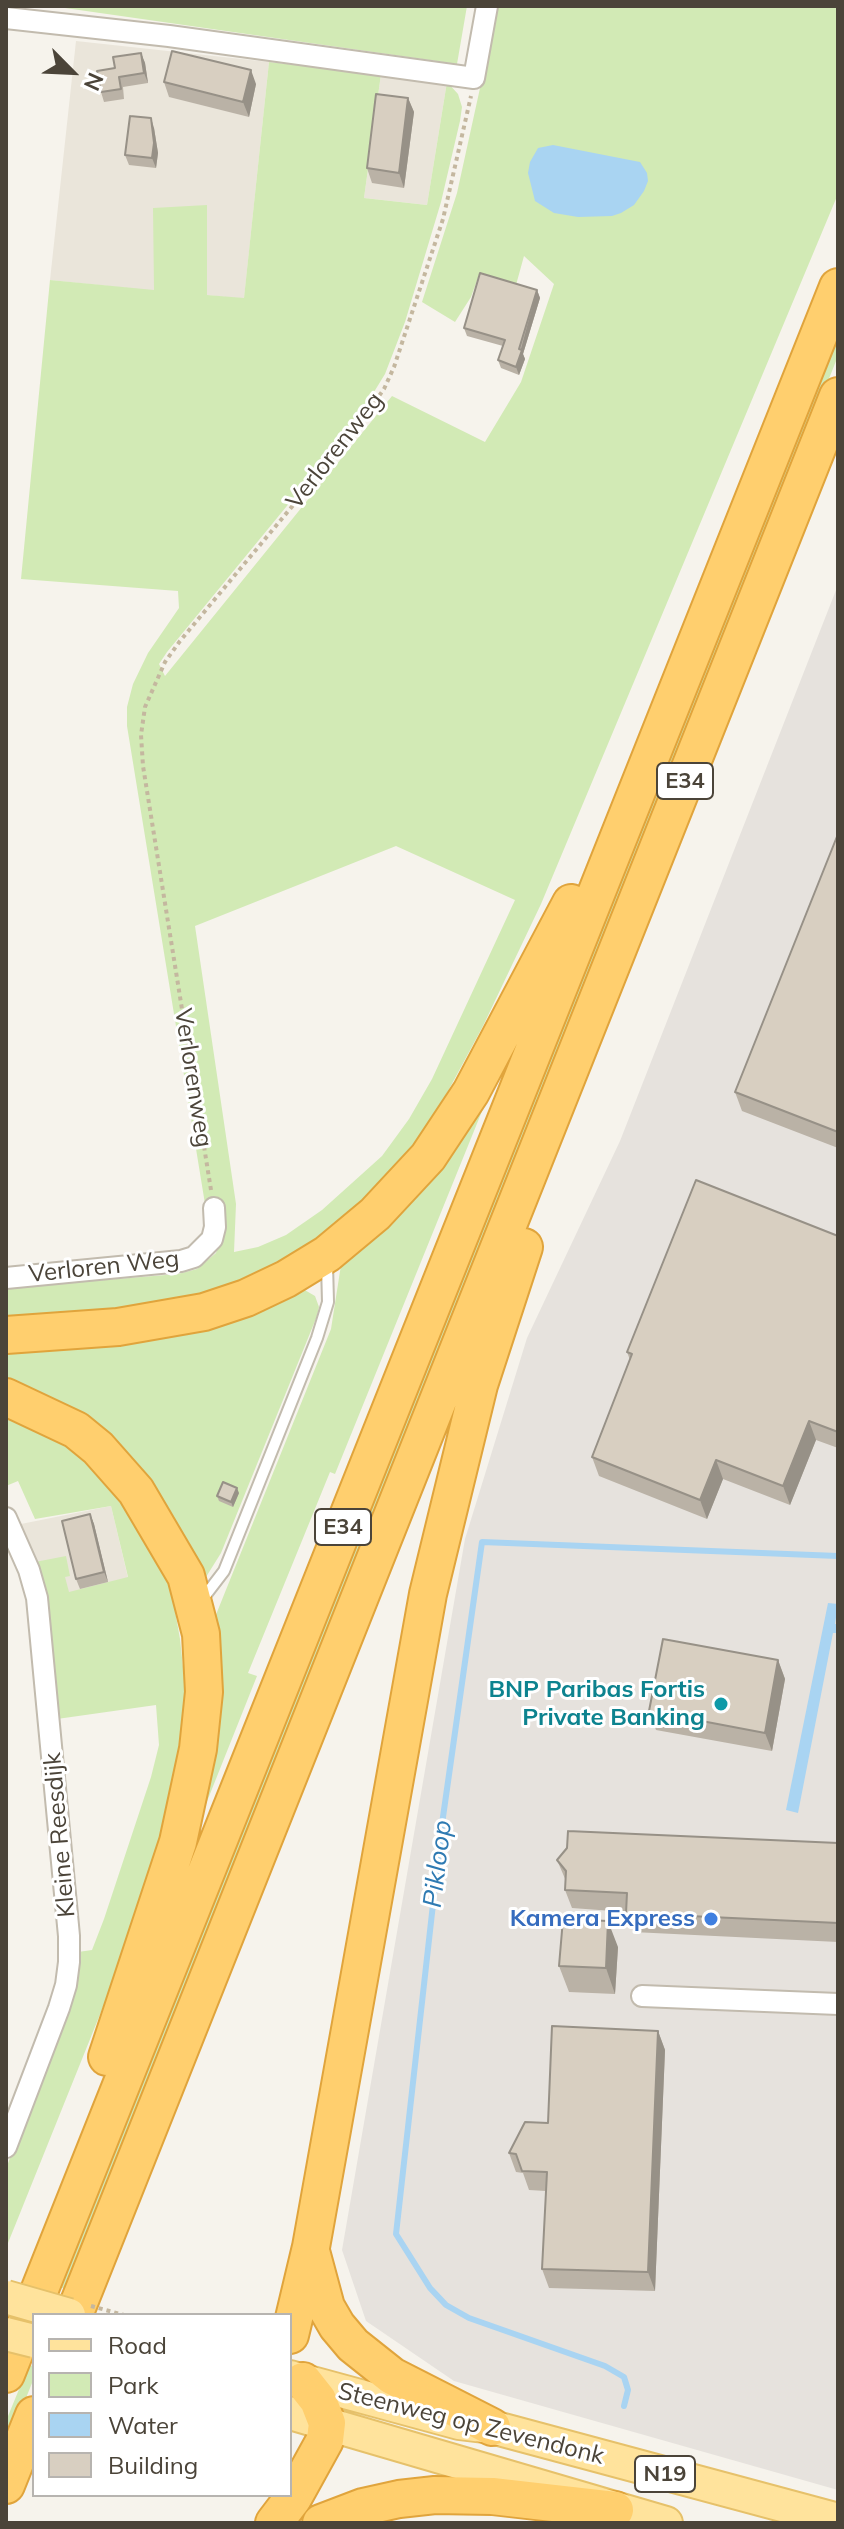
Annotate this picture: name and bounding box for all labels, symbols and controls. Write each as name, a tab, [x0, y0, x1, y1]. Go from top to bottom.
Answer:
north arrow	[32, 32, 112, 112]
text: N	[78, 68, 110, 95]
street label: Verlorenweg	[280, 387, 390, 515]
road number: E34	[657, 763, 713, 799]
street label: Verlorenweg	[168, 1006, 218, 1150]
street label: Verloren Weg	[27, 1245, 181, 1289]
road number: E34	[315, 1509, 371, 1545]
place label: BNP Paribas Fortis Private Banking	[488, 1676, 705, 1732]
marker: BNP Paribas Fortis Private Banking	[712, 1695, 730, 1713]
street label: Kleine Reesdijk	[38, 1751, 82, 1919]
water label: Pikloop	[417, 1818, 459, 1910]
place label: Kamera Express	[510, 1905, 695, 1933]
marker: Kamera Express	[702, 1910, 720, 1928]
legend	[32, 2313, 292, 2497]
text: Road	[108, 2330, 167, 2360]
text: Park	[108, 2370, 159, 2400]
street label: Steenweg op Zevendonk	[335, 2377, 607, 2471]
text: Water	[108, 2410, 178, 2440]
text: Building	[108, 2450, 198, 2480]
road number: N19	[635, 2456, 695, 2492]

